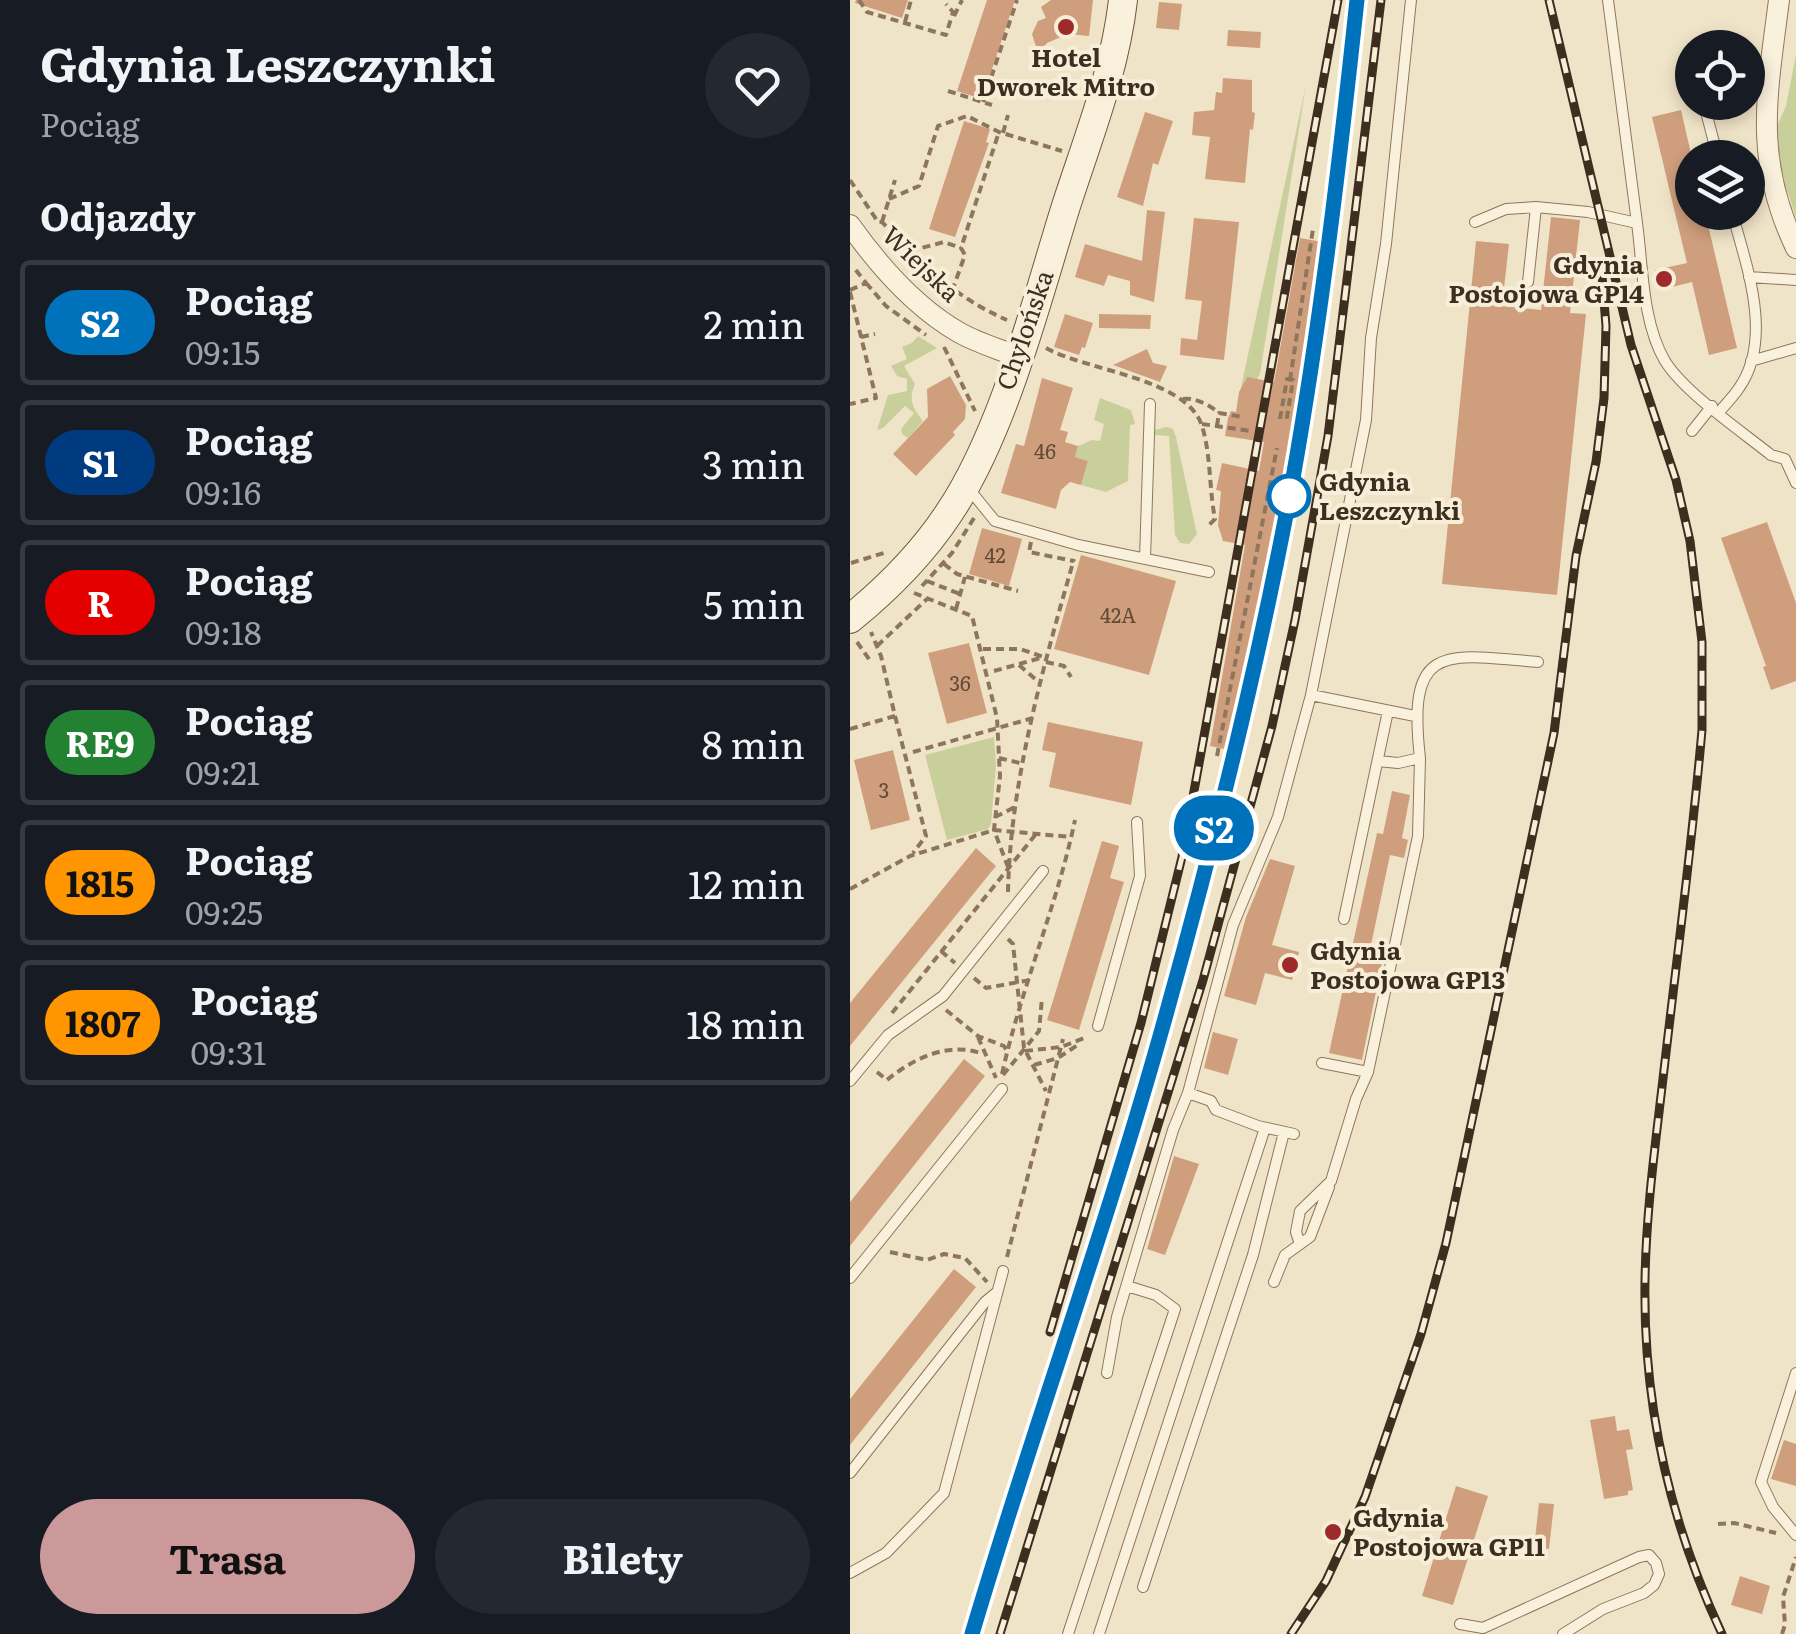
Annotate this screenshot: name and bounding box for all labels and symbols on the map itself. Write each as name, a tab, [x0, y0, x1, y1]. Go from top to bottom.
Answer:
marker: Hotel Dworek Mitro	[1055, 16, 1077, 38]
place label: Hotel Dworek Mitro	[977, 38, 1155, 104]
street label: Wiejska	[875, 216, 970, 310]
place label: Gdynia Postojowa GP14	[1448, 245, 1645, 311]
street label: Chylońska	[986, 264, 1062, 395]
marker: Gdynia Postojowa GP14	[1653, 268, 1675, 290]
house number: 46	[1034, 435, 1056, 465]
place label: Gdynia Leszczynki	[1319, 462, 1460, 528]
marker: Gdynia Leszczynki	[1268, 475, 1310, 517]
house number: 42	[984, 539, 1006, 569]
house number: 42A	[1100, 599, 1136, 629]
house number: 36	[949, 667, 971, 697]
house number: 3	[879, 774, 889, 804]
line badge: S2	[1169, 796, 1259, 860]
place label: Gdynia Postojowa GP13	[1310, 931, 1505, 997]
marker: Gdynia Postojowa GP13	[1279, 954, 1301, 976]
place label: Gdynia Postojowa GP11	[1353, 1498, 1545, 1564]
marker: Gdynia Postojowa GP11	[1322, 1521, 1344, 1543]

